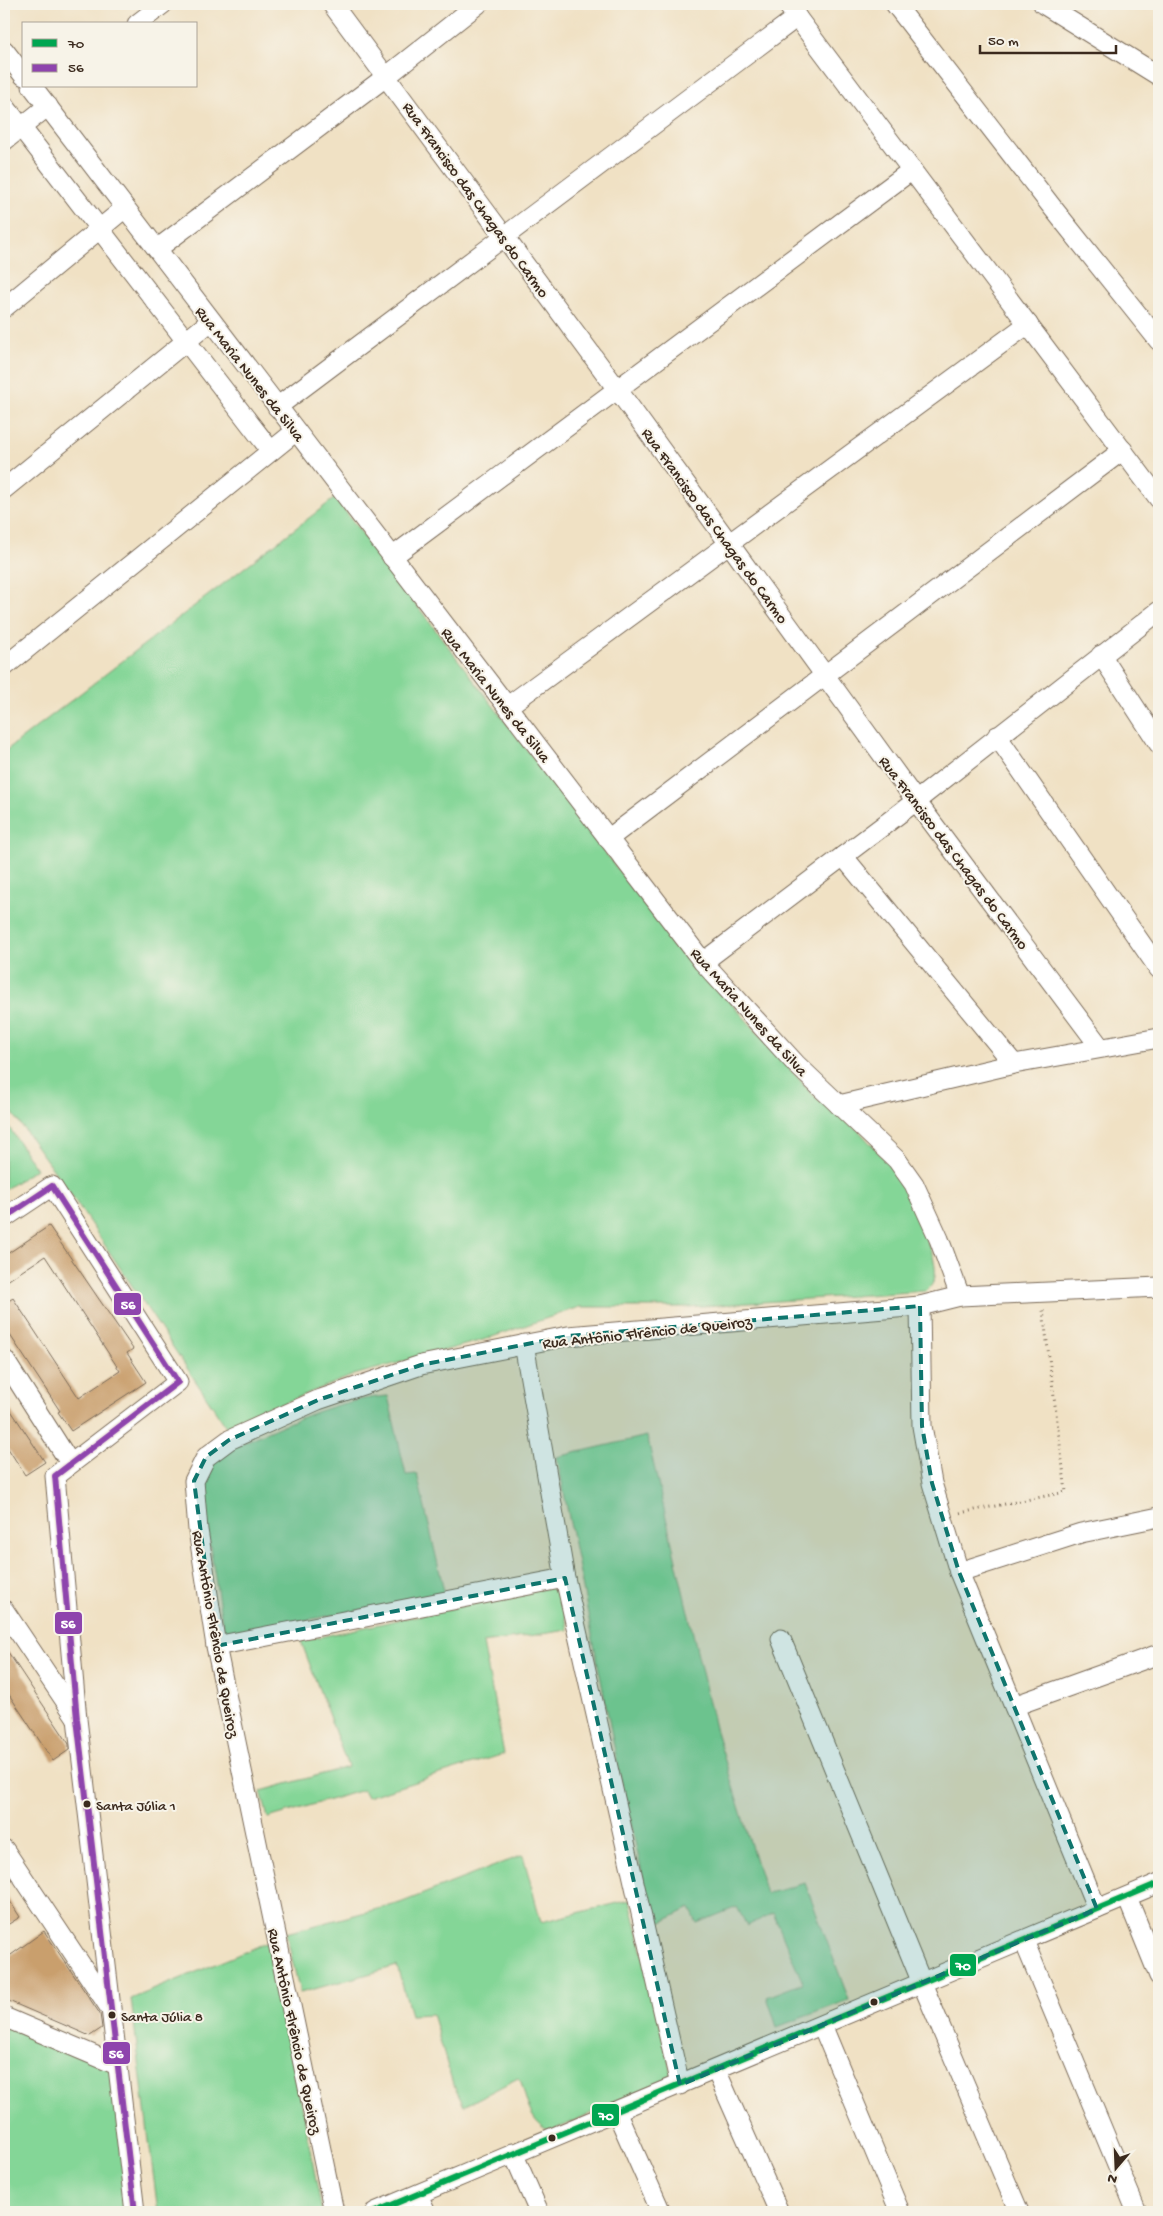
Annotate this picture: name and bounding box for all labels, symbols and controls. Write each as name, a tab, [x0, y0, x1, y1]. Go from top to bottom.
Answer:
legend	[22, 22, 198, 88]
scale bar	[980, 22, 1117, 54]
text: 50 m	[988, 33, 1019, 51]
text: 70	[67, 36, 85, 54]
text: 56	[68, 60, 84, 78]
street label: Rua Francisco das Chagas do Carmo	[397, 99, 552, 303]
street label: Rua Maria Nunes da Silva	[190, 304, 308, 447]
street label: Rua Francisco das Chagas do Carmo	[636, 425, 791, 629]
street label: Rua Maria Nunes da Silva	[436, 625, 554, 768]
street label: Rua Francisco das Chagas do Carmo	[873, 754, 1031, 955]
street label: Rua Maria Nunes da Silva	[685, 945, 811, 1082]
line badge: 56	[113, 1292, 142, 1316]
text: 56	[121, 1298, 136, 1315]
street label: Rua Antônio Flrêncio de Queiroz	[542, 1314, 754, 1355]
street label: Rua Antônio Flrêncio de Queiroz	[186, 1529, 241, 1741]
line badge: 56	[54, 1611, 83, 1635]
text: 56	[61, 1617, 76, 1634]
place label: Santa Júlia 1	[96, 1798, 176, 1816]
marker: Santa Júlia 1	[82, 1799, 92, 1809]
street label: Rua Antônio Flrêncio de Queiroz	[261, 1927, 324, 2137]
line badge: 70	[949, 1953, 977, 1977]
text: 70	[954, 1959, 971, 1976]
unlabelled marker	[869, 1997, 879, 2007]
place label: Santa Júlia 8	[121, 2009, 203, 2027]
marker: Santa Júlia 8	[107, 2010, 117, 2020]
line badge: 56	[102, 2041, 131, 2065]
text: 56	[109, 2047, 124, 2064]
line badge: 70	[591, 2103, 620, 2127]
text: 70	[597, 2109, 614, 2126]
unlabelled marker	[547, 2133, 557, 2143]
north arrow	[1090, 2144, 1140, 2194]
text: N	[1105, 2168, 1120, 2187]

